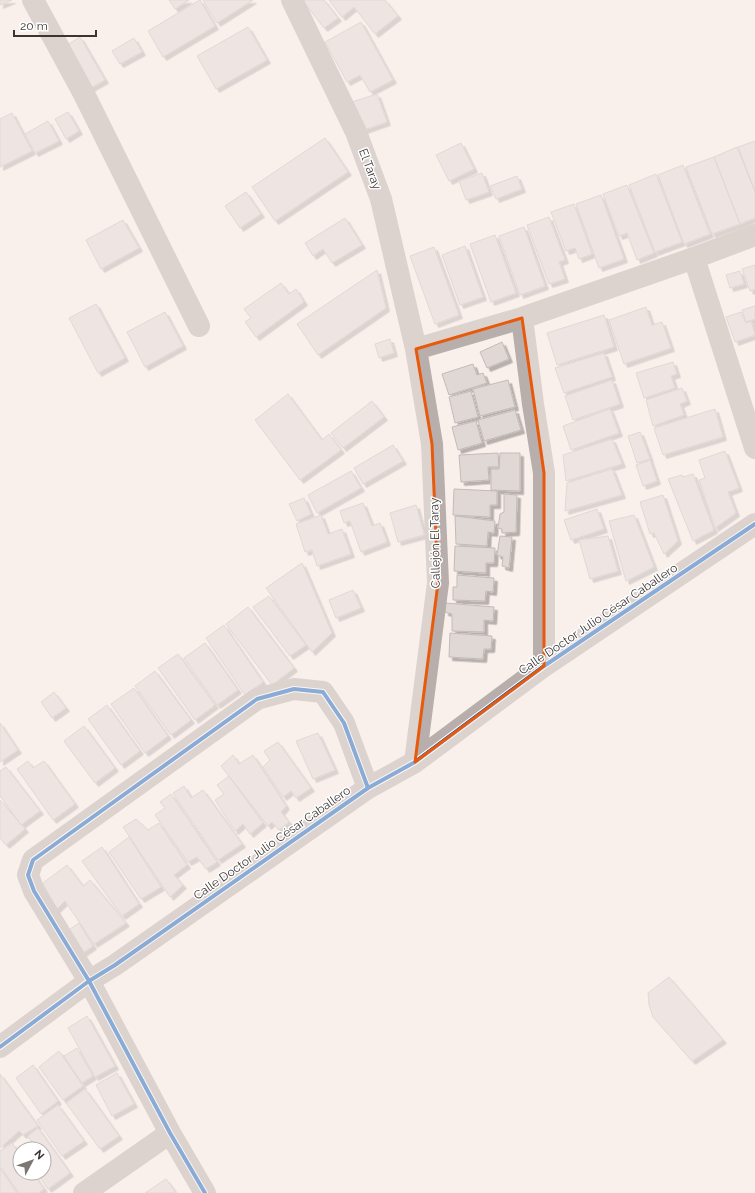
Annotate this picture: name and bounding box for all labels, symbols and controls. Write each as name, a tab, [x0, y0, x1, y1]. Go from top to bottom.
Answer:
scale bar	[14, 12, 96, 38]
text: 20 m	[20, 19, 48, 33]
street label: El Taray	[356, 147, 384, 192]
street label: Callejón El Taray	[427, 497, 443, 589]
street label: Calle Doctor Julio César Caballero	[516, 561, 680, 677]
street label: Calle Doctor Julio César Caballero	[191, 783, 353, 903]
north arrow	[12, 1141, 52, 1181]
text: N	[32, 1147, 47, 1162]

